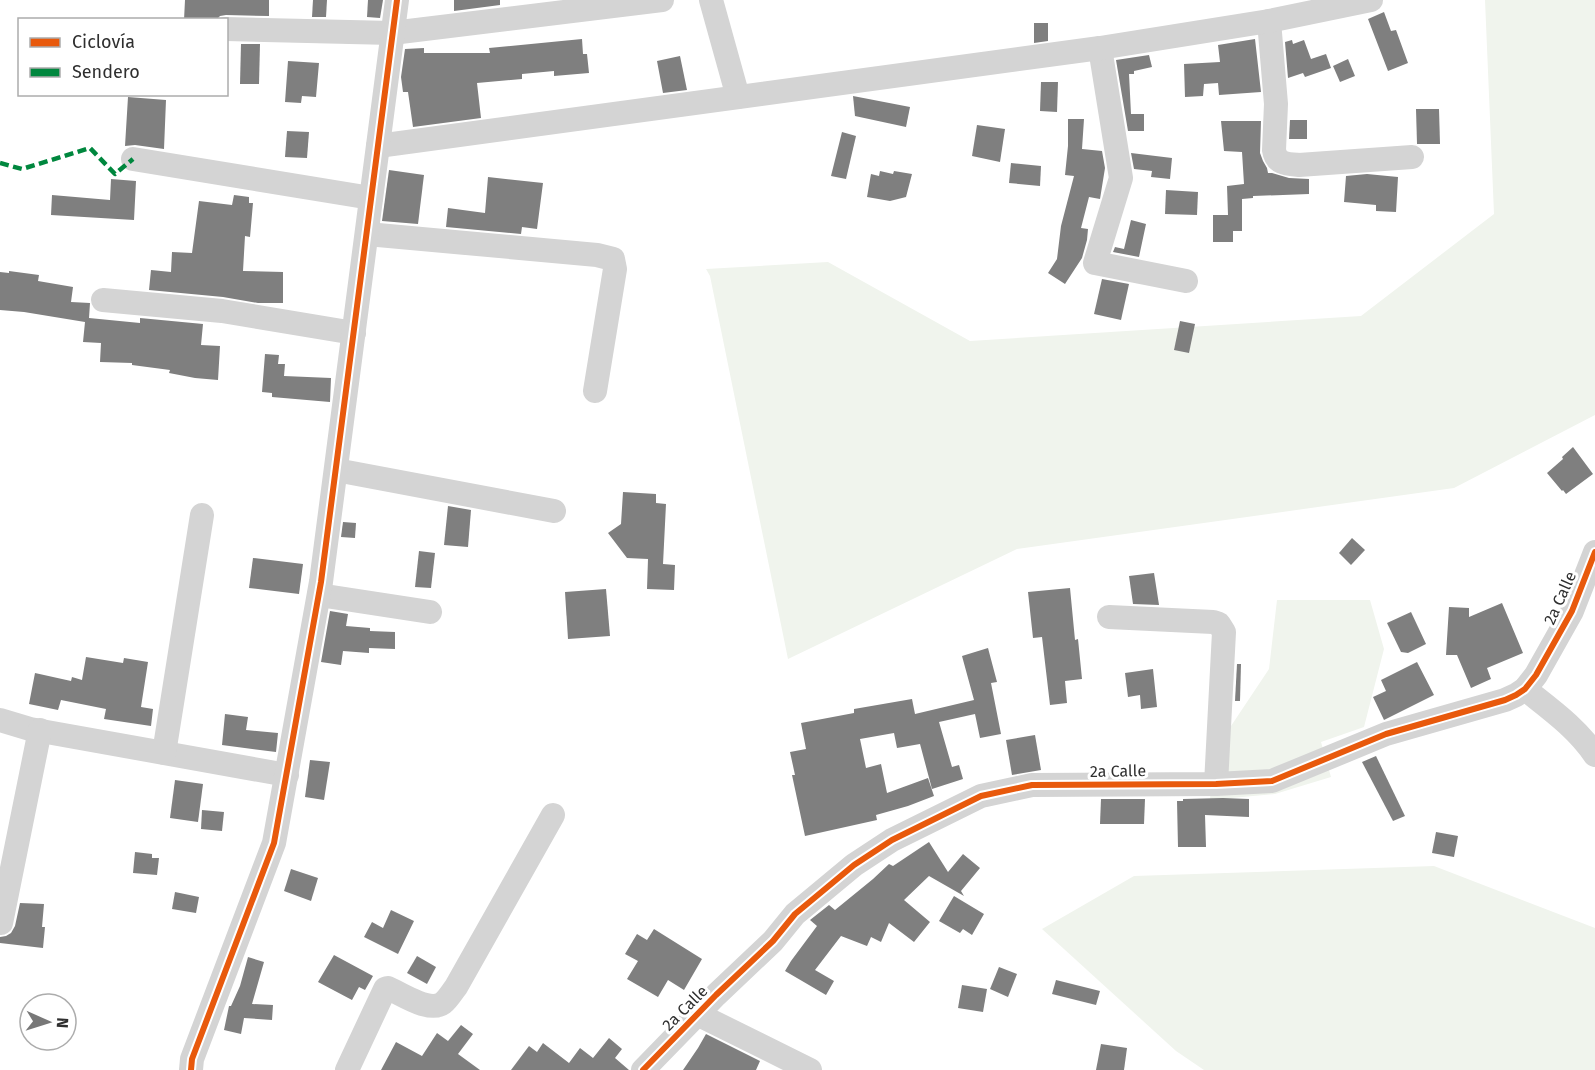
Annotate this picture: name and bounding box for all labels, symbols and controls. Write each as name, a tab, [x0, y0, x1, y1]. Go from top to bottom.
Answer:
legend	[18, 18, 228, 96]
text: Ciclovía	[72, 31, 135, 53]
text: Sendero	[72, 61, 140, 83]
street label: 2a Calle	[1540, 569, 1580, 627]
street label: 2a Calle	[1090, 761, 1146, 781]
street label: 2a Calle	[658, 981, 712, 1035]
north arrow	[18, 992, 78, 1052]
text: N	[53, 1017, 72, 1029]

